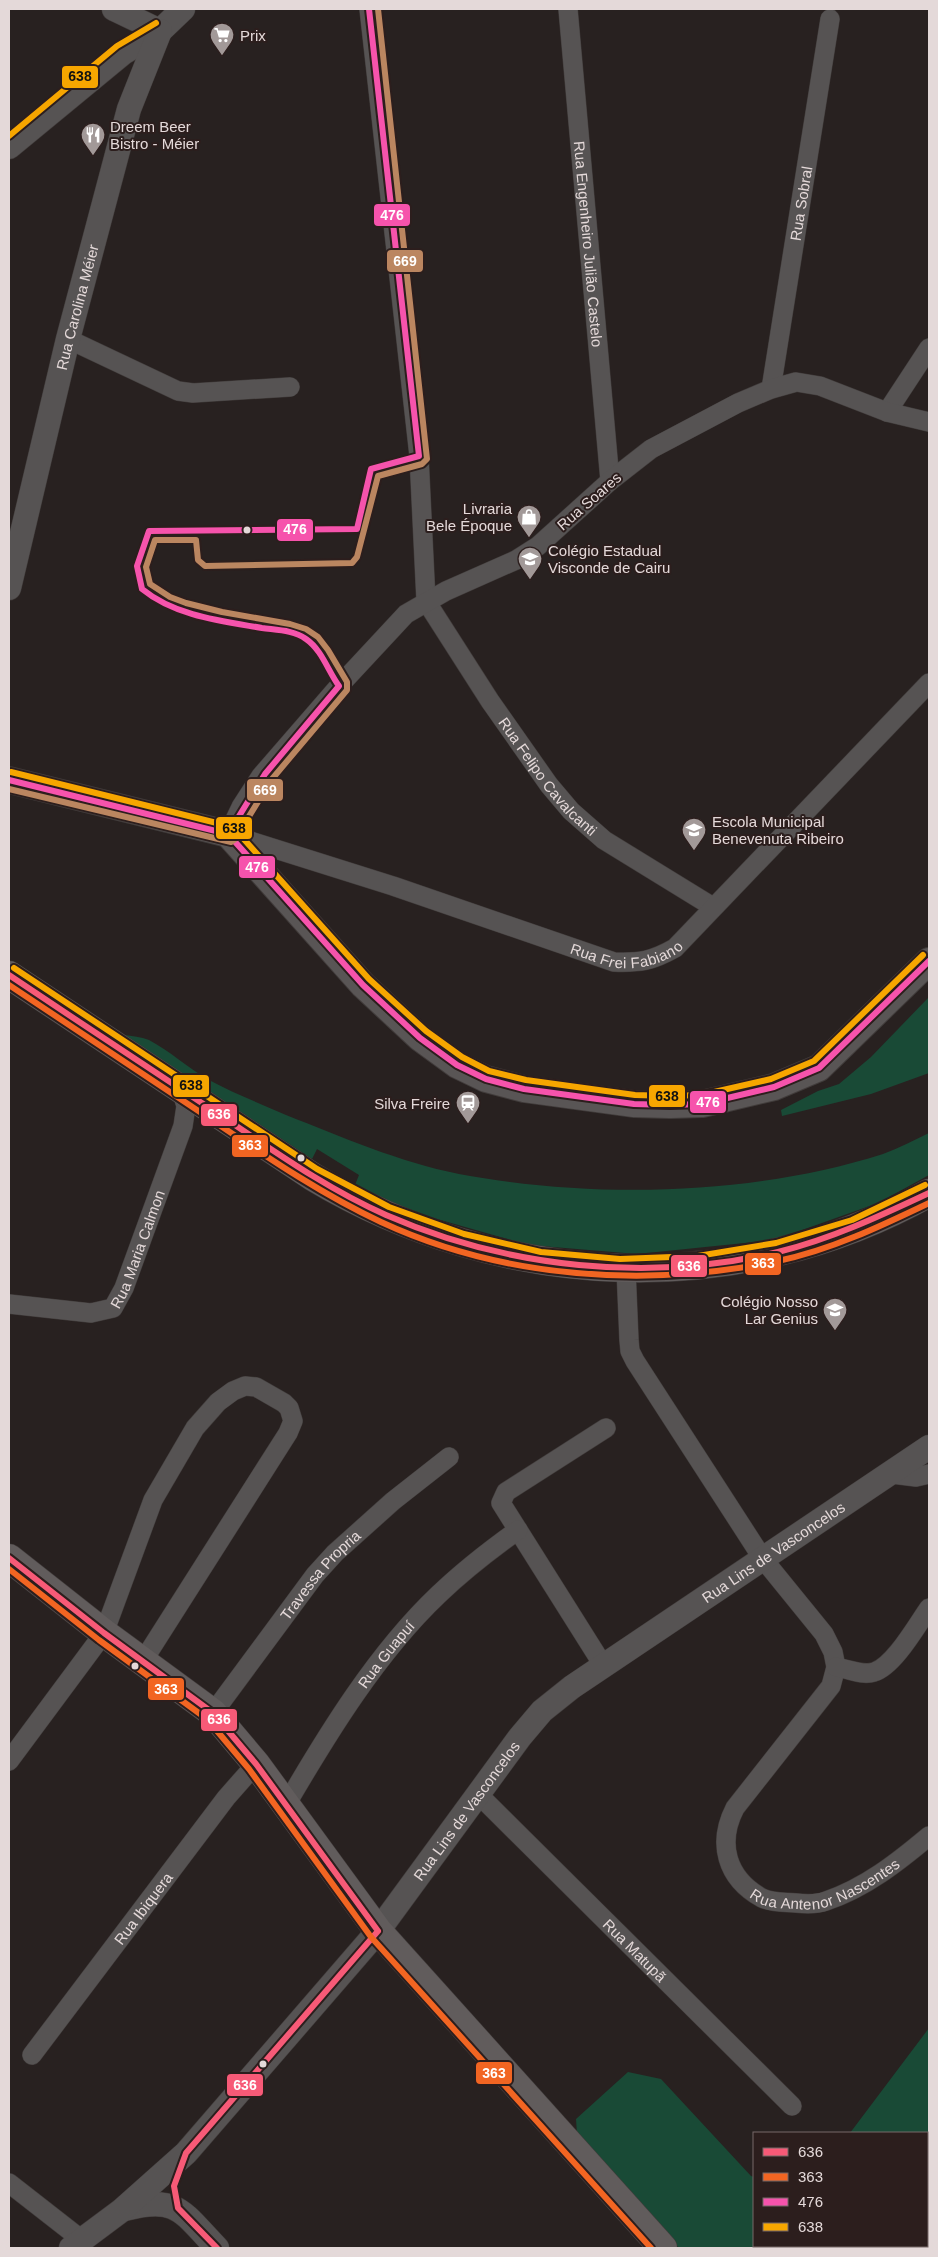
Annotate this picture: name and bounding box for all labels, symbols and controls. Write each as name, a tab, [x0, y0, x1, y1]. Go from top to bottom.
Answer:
supermarket icon: Prix	[209, 22, 235, 56]
place label: Prix	[240, 27, 266, 44]
line badge: 638	[61, 65, 99, 89]
text: 638	[68, 68, 92, 84]
place label: Dreem Beer Bistro - Méier	[110, 118, 199, 152]
restaurant icon: Dreem Beer Bistro - Méier	[80, 122, 106, 156]
street label: Rua Engenheiro Julião Castelo	[571, 140, 607, 348]
street label: Rua Sobral	[786, 165, 815, 242]
line badge: 476	[373, 203, 411, 227]
text: 476	[380, 207, 404, 223]
street label: Rua Carolina Méier	[52, 242, 101, 372]
line badge: 669	[386, 249, 424, 273]
text: 669	[393, 253, 417, 269]
street label: Rua Soares	[554, 469, 624, 533]
place label: Livraria Bele Époque	[426, 500, 513, 534]
shop icon: Livraria Bele Époque	[516, 504, 542, 538]
line badge: 476	[276, 518, 314, 542]
text: 476	[283, 521, 307, 537]
unlabelled marker	[242, 525, 252, 535]
place label: Colégio Estadual Visconde de Cairu	[548, 542, 670, 576]
school or university icon: Colégio Estadual Visconde de Cairu	[517, 546, 543, 580]
street label: Rua Felipo Cavalcanti	[496, 714, 601, 839]
line badge: 669	[246, 778, 284, 802]
text: 669	[253, 782, 277, 798]
place label: Escola Municipal Benevenuta Ribeiro	[712, 813, 844, 847]
line badge: 638	[215, 816, 253, 840]
school or university icon: Escola Municipal Benevenuta Ribeiro	[681, 817, 707, 851]
text: 638	[222, 820, 246, 836]
line badge: 476	[238, 855, 276, 879]
text: 476	[245, 859, 269, 875]
street label: Rua Frei Fabiano	[568, 937, 686, 971]
line badge: 638	[172, 1074, 210, 1098]
text: 638	[179, 1077, 203, 1093]
line badge: 638	[648, 1084, 686, 1108]
text: 638	[655, 1088, 679, 1104]
station icon: Silva Freire	[455, 1090, 481, 1124]
line badge: 476	[689, 1090, 727, 1114]
text: 476	[696, 1094, 720, 1110]
place label: Silva Freire	[374, 1095, 450, 1112]
line badge: 636	[200, 1103, 238, 1127]
text: 636	[207, 1106, 231, 1122]
line badge: 363	[231, 1134, 269, 1158]
text: 363	[238, 1137, 262, 1153]
unlabelled marker	[296, 1153, 306, 1163]
street label: Rua Maria Calmon	[106, 1188, 167, 1311]
line badge: 363	[744, 1252, 782, 1276]
line badge: 636	[670, 1254, 708, 1278]
text: 363	[751, 1255, 775, 1271]
text: 636	[677, 1258, 701, 1274]
place label: Colégio Nosso Lar Genius	[720, 1293, 818, 1327]
school or university icon: Colégio Nosso Lar Genius	[822, 1297, 848, 1331]
street label: Rua Lins de Vasconcelos	[699, 1498, 848, 1606]
street label: Travessa Propria	[276, 1526, 364, 1623]
street label: Rua Guapuí	[354, 1616, 418, 1691]
unlabelled marker	[130, 1661, 140, 1671]
line badge: 363	[147, 1677, 185, 1701]
text: 363	[154, 1681, 178, 1697]
line badge: 636	[200, 1708, 238, 1732]
text: 636	[207, 1711, 231, 1727]
street label: Rua Lins de Vasconcelos	[410, 1738, 523, 1884]
street label: Rua Antenor Nascentes	[747, 1855, 902, 1912]
street label: Rua Ibiquera	[110, 1868, 176, 1948]
street label: Rua Matupã	[600, 1915, 671, 1985]
unlabelled marker	[258, 2059, 268, 2069]
line badge: 363	[475, 2061, 513, 2085]
text: 363	[482, 2065, 506, 2081]
line badge: 636	[226, 2073, 264, 2097]
text: 636	[233, 2077, 257, 2093]
legend	[753, 2132, 928, 2247]
text: 636	[798, 2143, 823, 2160]
text: 363	[798, 2168, 823, 2185]
text: 476	[798, 2193, 823, 2210]
text: 638	[798, 2218, 823, 2235]

